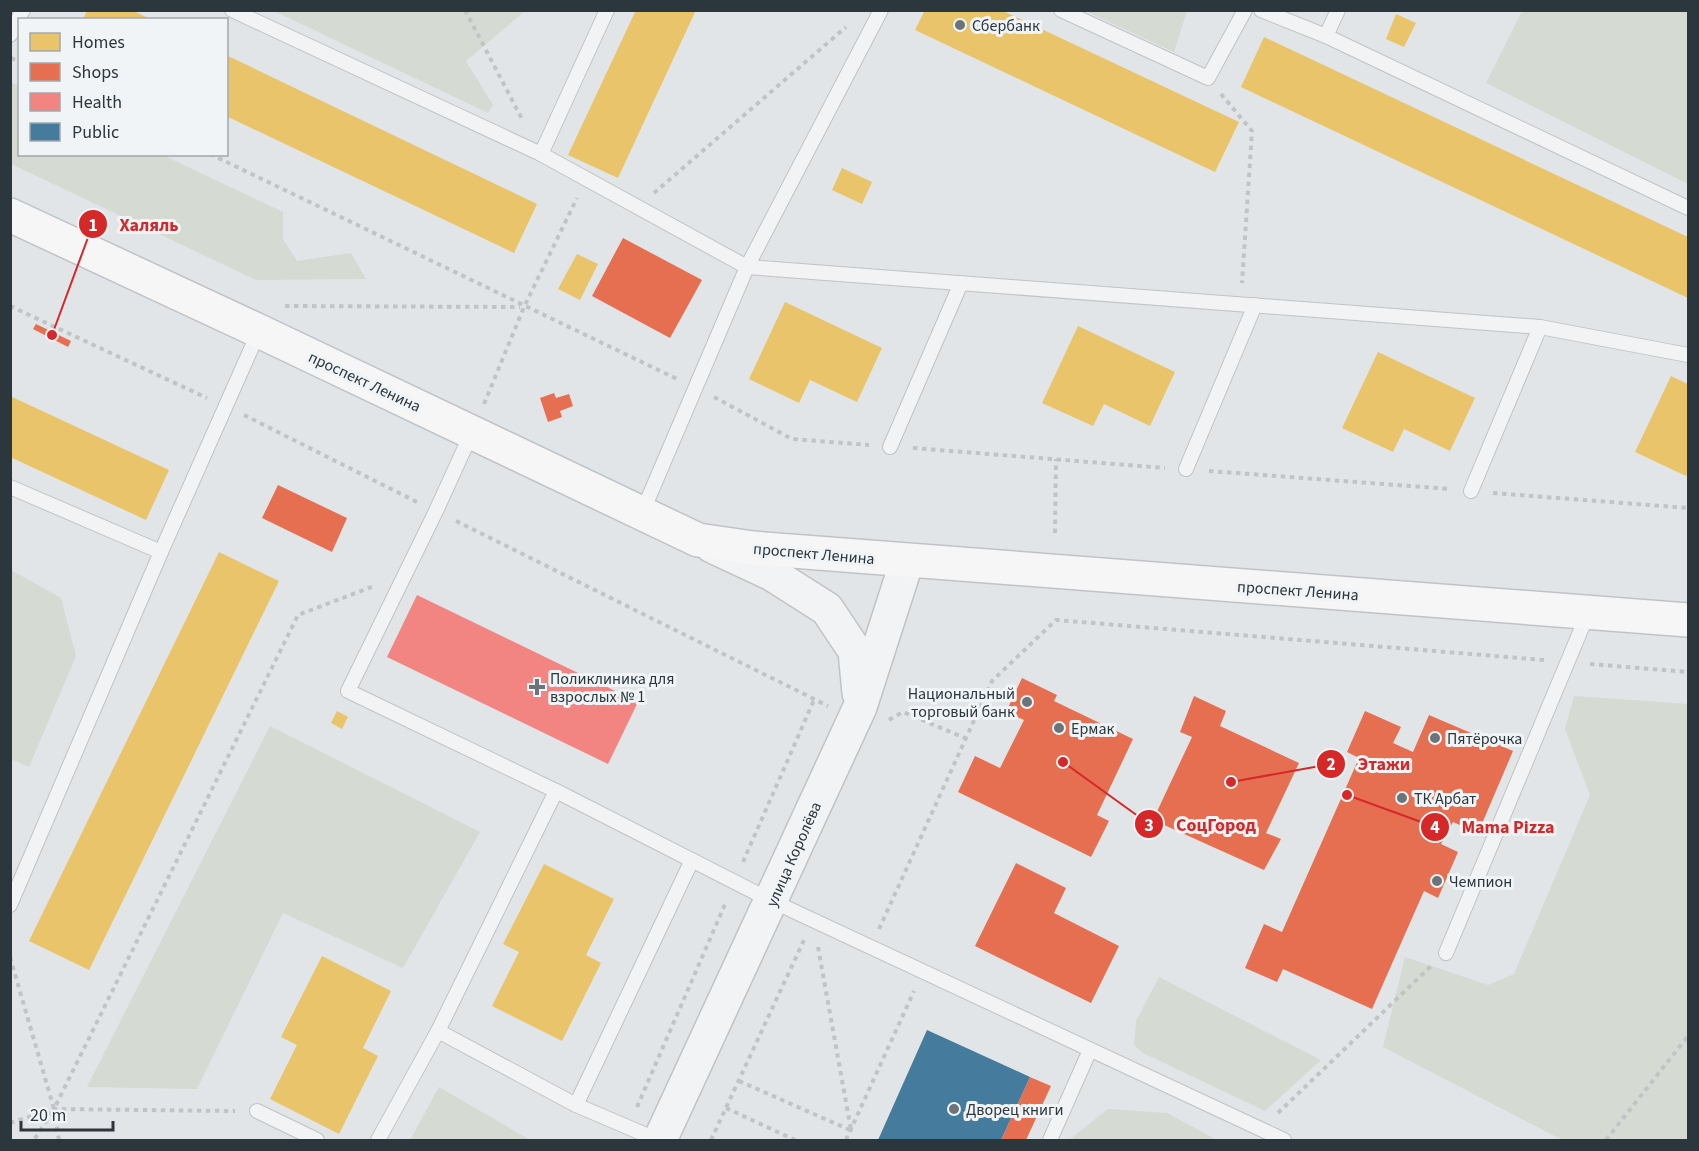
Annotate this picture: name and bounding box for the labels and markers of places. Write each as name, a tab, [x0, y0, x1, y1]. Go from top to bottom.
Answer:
place label: Сбербанк	[972, 15, 1040, 37]
marker: Сбербанк	[953, 18, 967, 32]
callout: Халяль	[78, 206, 191, 242]
place label: Поликлиника для взрослых № 1	[550, 668, 675, 708]
marker: Поликлиника для взрослых № 1	[528, 678, 546, 696]
place label: Национальный торговый банк	[908, 683, 1015, 723]
marker: Национальный торговый банк	[1020, 695, 1034, 709]
place label: Ермак	[1071, 718, 1115, 740]
marker: Ермак	[1052, 721, 1066, 735]
place label: Пятёрочка	[1447, 728, 1522, 750]
marker: Пятёрочка	[1428, 731, 1442, 745]
callout: Этажи	[1316, 746, 1423, 782]
place label: ТК Арбат	[1414, 788, 1476, 810]
marker: ТК Арбат	[1395, 791, 1409, 805]
callout: СоцГород	[1134, 806, 1267, 842]
callout: Mama Pizza	[1420, 809, 1567, 845]
place label: Чемпион	[1449, 871, 1512, 893]
marker: Чемпион	[1430, 874, 1444, 888]
place label: Дворец книги	[966, 1099, 1064, 1121]
marker: Дворец книги	[947, 1102, 961, 1116]

